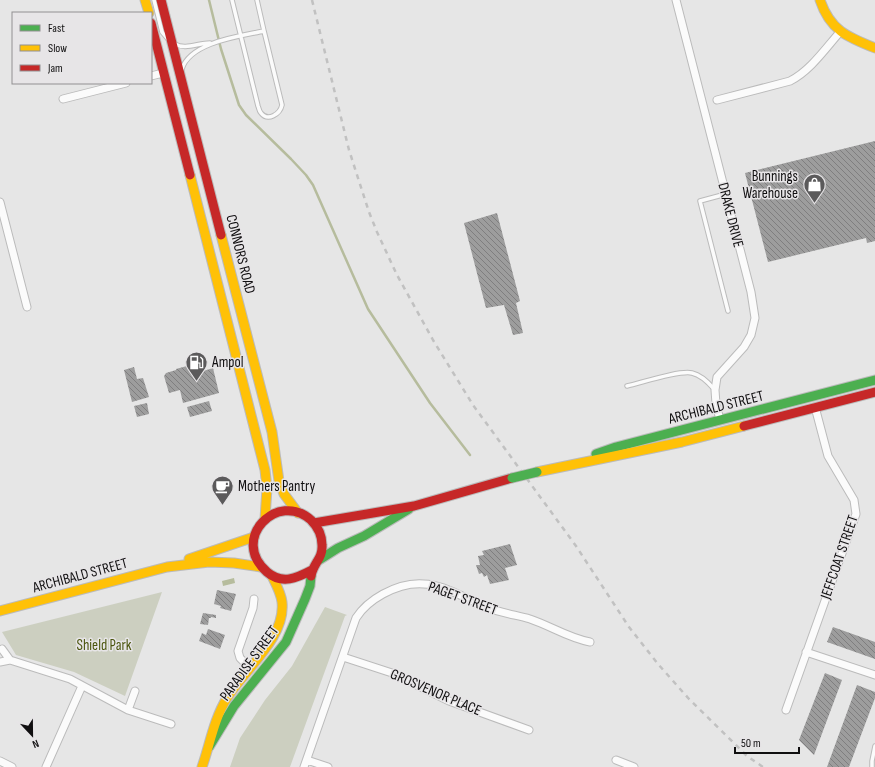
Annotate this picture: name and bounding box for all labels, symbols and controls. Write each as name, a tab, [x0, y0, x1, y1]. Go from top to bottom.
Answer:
legend	[12, 12, 152, 84]
text: Fast	[48, 21, 65, 36]
text: Slow	[48, 41, 67, 56]
text: Jam	[47, 61, 63, 76]
place label: Bunnings Warehouse	[742, 167, 798, 203]
shop icon: Bunnings Warehouse	[801, 172, 827, 205]
street label: DRAKE DRIVE	[713, 181, 748, 250]
street label: CONNORS ROAD	[222, 213, 260, 296]
fuel station icon: Ampol	[183, 349, 209, 382]
place label: Ampol	[211, 353, 244, 372]
street label: ARCHIBALD STREET	[666, 386, 766, 429]
cafe icon: Mothers Pantry	[210, 473, 236, 506]
place label: Mothers Pantry	[238, 477, 315, 496]
street label: JEFFCOAT STREET	[816, 513, 863, 603]
street label: ARCHIBALD STREET	[30, 554, 130, 598]
street label: PAGET STREET	[426, 577, 500, 620]
street label: PARADISE STREET	[216, 622, 283, 705]
park label: Shield Park	[76, 636, 132, 655]
street label: GROSVENOR PLACE	[387, 665, 484, 720]
north arrow	[12, 715, 52, 755]
scale bar	[735, 729, 799, 755]
text: 50 m	[741, 736, 761, 751]
text: N	[30, 737, 41, 751]

